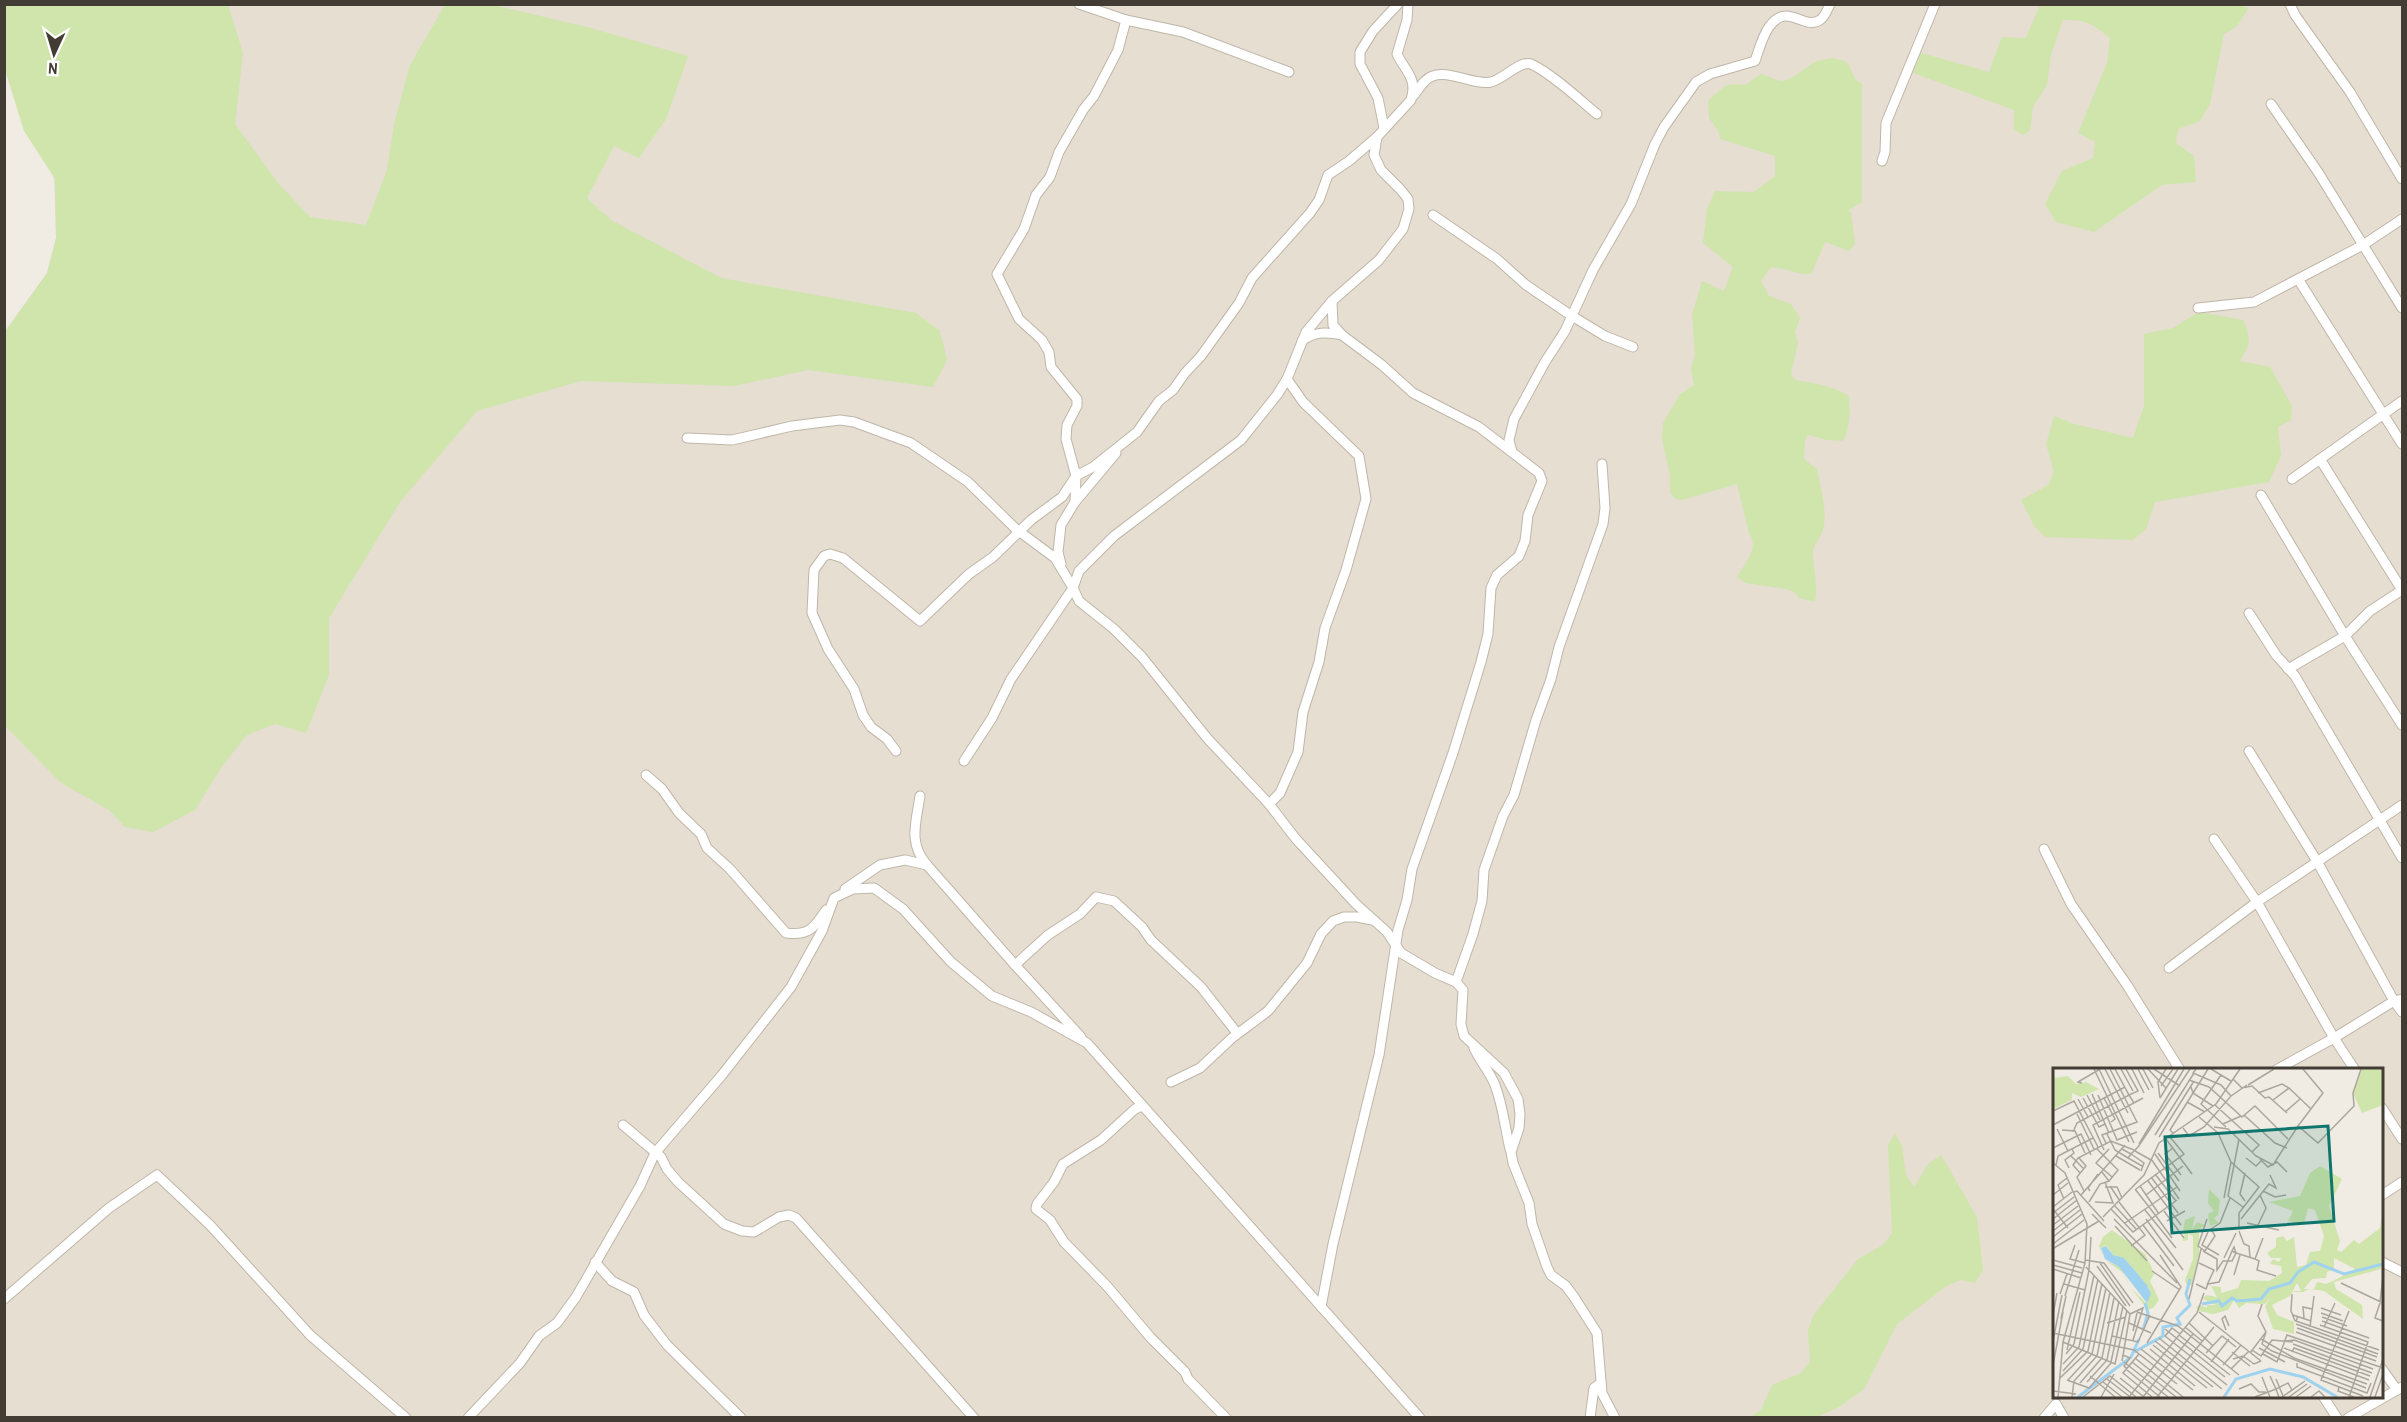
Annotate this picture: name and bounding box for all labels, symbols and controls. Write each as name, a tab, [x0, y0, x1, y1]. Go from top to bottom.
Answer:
north arrow	[24, 24, 84, 84]
text: N	[47, 58, 58, 80]
inset map	[2053, 1068, 2383, 1398]

